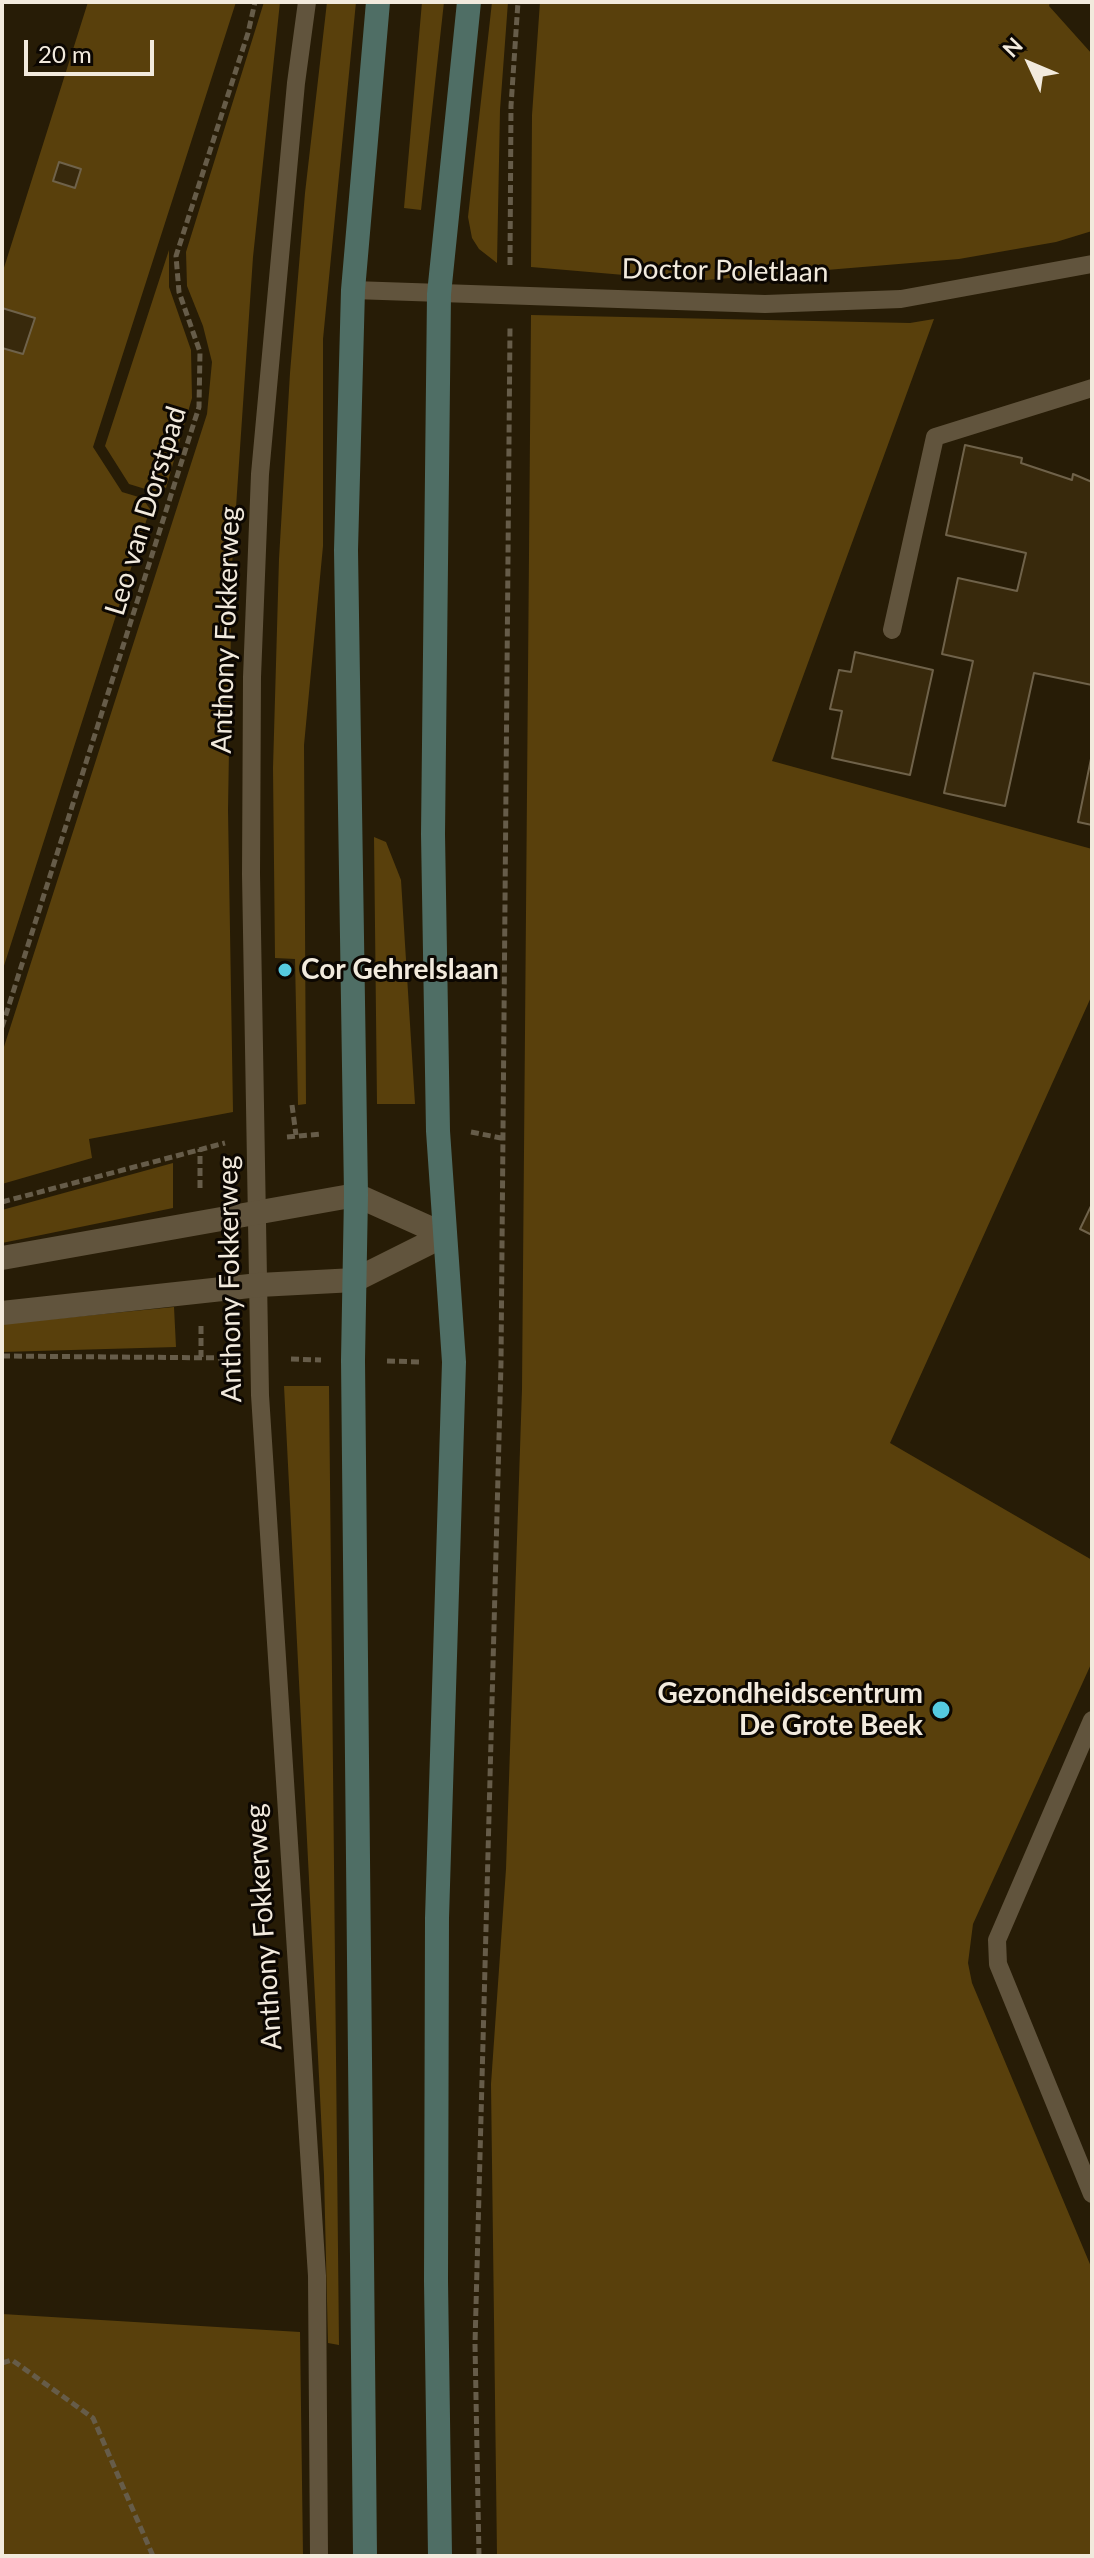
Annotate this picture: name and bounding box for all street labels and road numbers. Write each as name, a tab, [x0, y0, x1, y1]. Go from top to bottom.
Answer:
street label: Doctor Poletlaan	[621, 252, 829, 290]
street label: Leo van Dorstpad	[98, 403, 194, 619]
street label: Anthony Fokkerweg	[205, 506, 247, 754]
street label: Anthony Fokkerweg	[211, 1155, 249, 1403]
street label: Anthony Fokkerweg	[239, 1803, 289, 2051]

